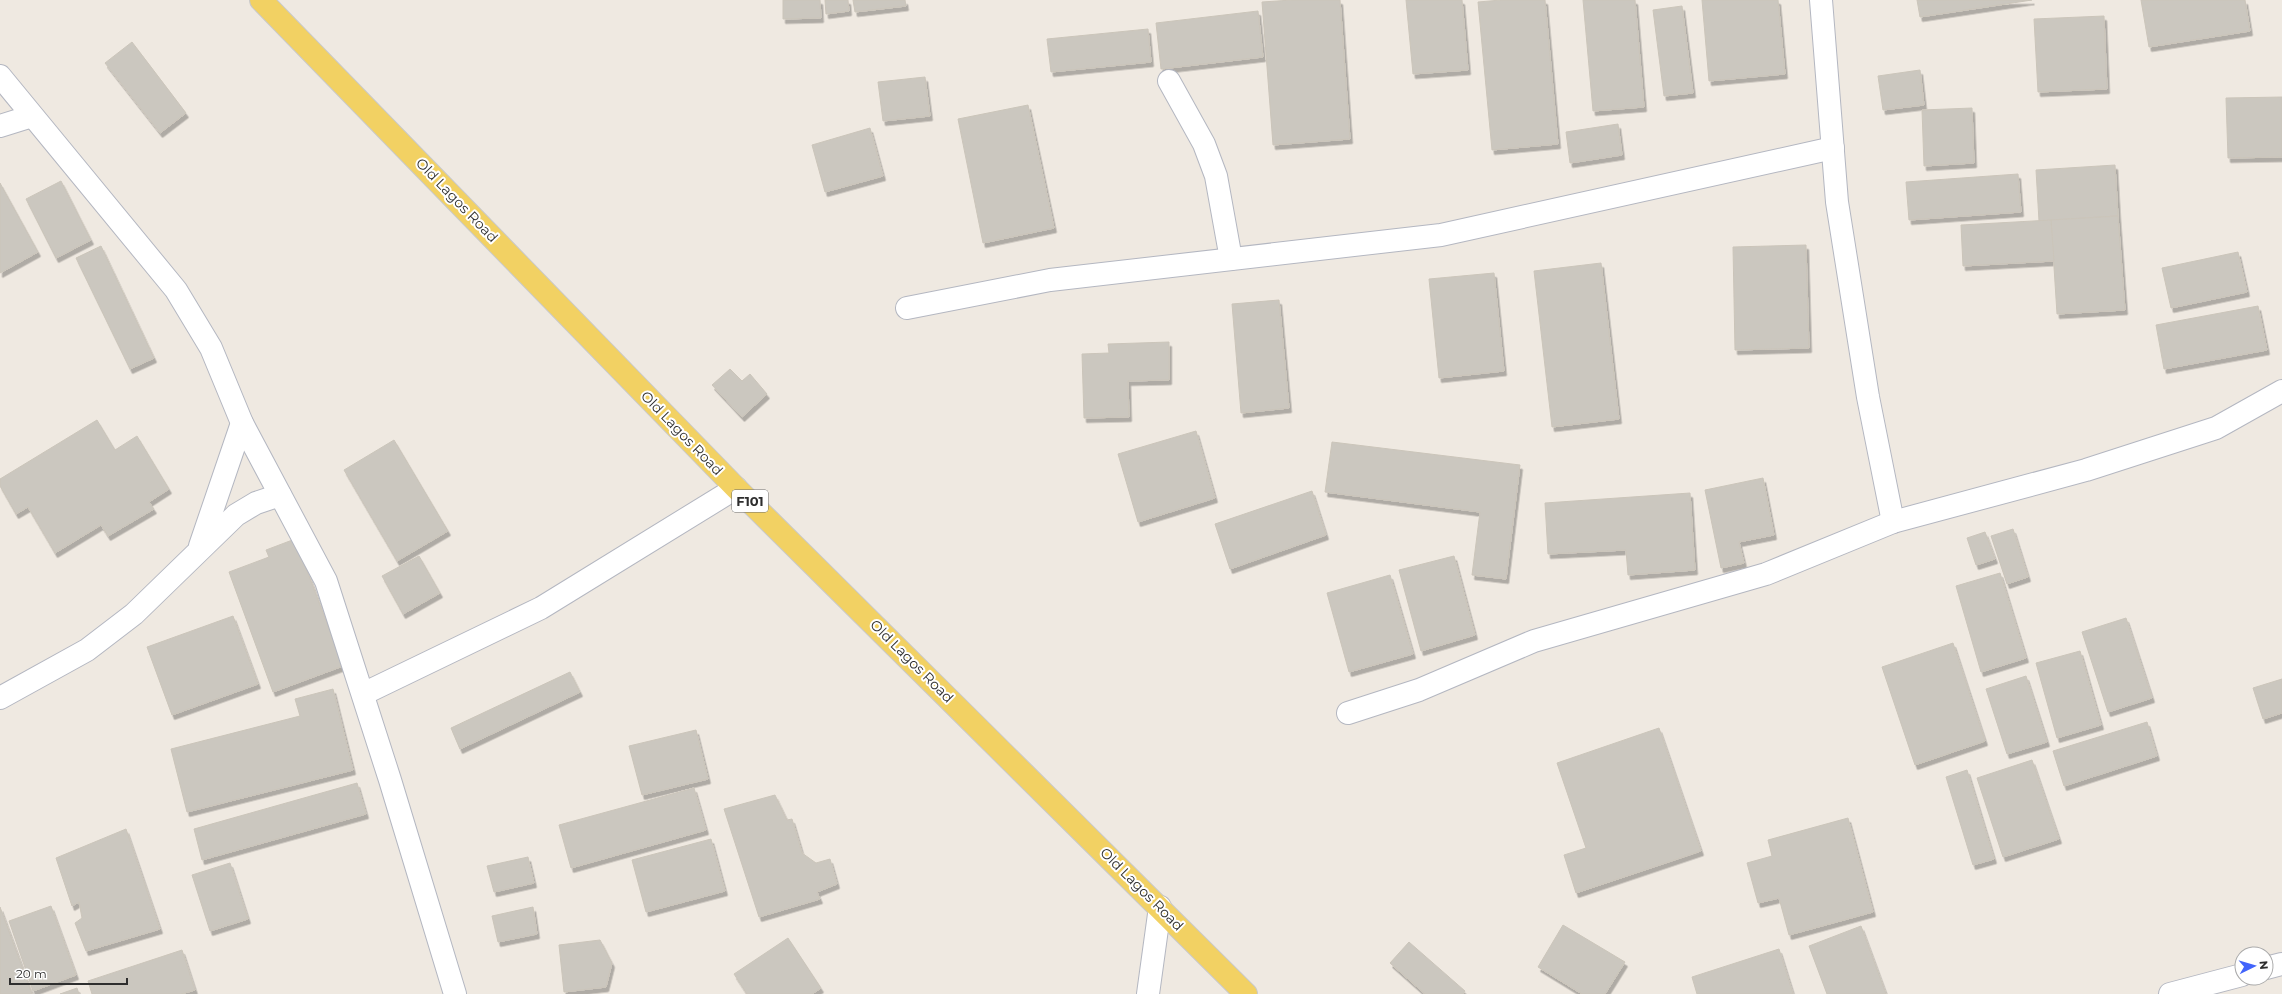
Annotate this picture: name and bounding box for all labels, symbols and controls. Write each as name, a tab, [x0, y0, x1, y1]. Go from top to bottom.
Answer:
street label: Old Lagos Road	[412, 154, 502, 246]
street label: Old Lagos Road	[637, 387, 727, 479]
road number: F101	[732, 490, 768, 512]
street label: Old Lagos Road	[867, 616, 957, 706]
street label: Old Lagos Road	[1097, 844, 1187, 934]
north arrow	[2234, 946, 2274, 986]
scale bar	[10, 960, 127, 986]
text: N	[2257, 960, 2271, 970]
text: 20 m	[16, 966, 47, 981]

